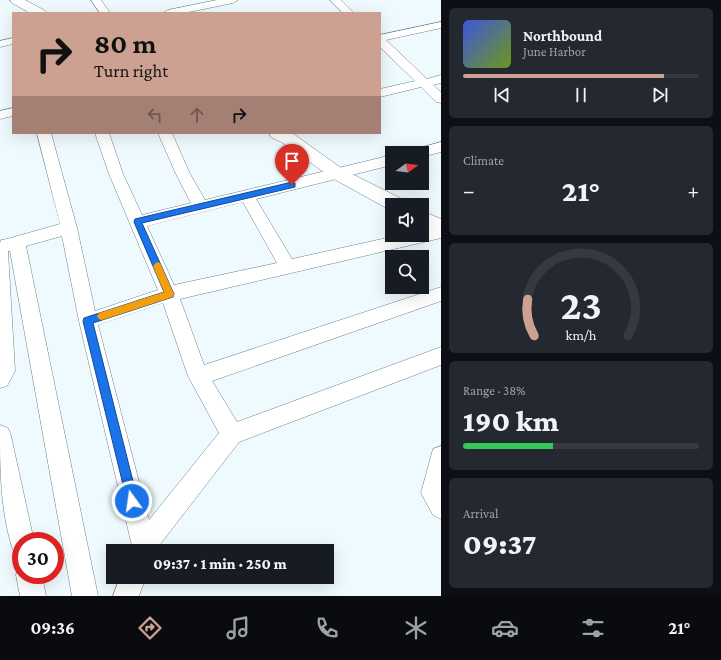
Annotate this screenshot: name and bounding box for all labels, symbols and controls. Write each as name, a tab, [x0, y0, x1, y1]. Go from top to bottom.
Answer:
icon: right	[28, 28, 80, 80]
text: 80 m	[94, 28, 156, 59]
text: Northbound	[523, 28, 602, 44]
text: June Harbor	[523, 44, 586, 59]
text: Turn right	[94, 61, 168, 81]
icon: previous	[491, 84, 513, 106]
icon: pause	[570, 84, 592, 106]
icon: next	[649, 84, 671, 106]
icon: left	[144, 104, 166, 126]
icon: ahead	[186, 104, 208, 126]
icon: right	[228, 104, 250, 126]
pin	[275, 144, 309, 185]
north arrow	[385, 146, 429, 190]
map controls	[385, 146, 429, 294]
icon: arrive	[281, 150, 303, 172]
text: Climate	[463, 153, 504, 168]
text: 21°	[562, 174, 600, 207]
text: −	[463, 178, 475, 203]
text: +	[687, 178, 699, 203]
button: sound	[385, 198, 429, 242]
button: search	[385, 250, 429, 294]
text: 23	[560, 282, 602, 328]
text: km/h	[566, 327, 597, 343]
text: Range · 38%	[463, 383, 526, 398]
text: 190 km	[463, 404, 559, 437]
position arrow	[111, 480, 153, 522]
text: Arrival	[463, 506, 498, 521]
text: 09:37	[463, 527, 537, 560]
speed limit sign: 30	[12, 532, 64, 584]
text: 09:37 · 1 min · 250 m	[153, 556, 287, 572]
icon: directions	[136, 614, 164, 642]
icon: music	[224, 614, 252, 642]
icon: phone	[313, 614, 341, 642]
icon: climate	[402, 614, 430, 642]
icon: car	[491, 614, 519, 642]
icon: filters	[579, 614, 607, 642]
text: 09:36	[30, 618, 75, 638]
text: 21°	[668, 618, 691, 638]

